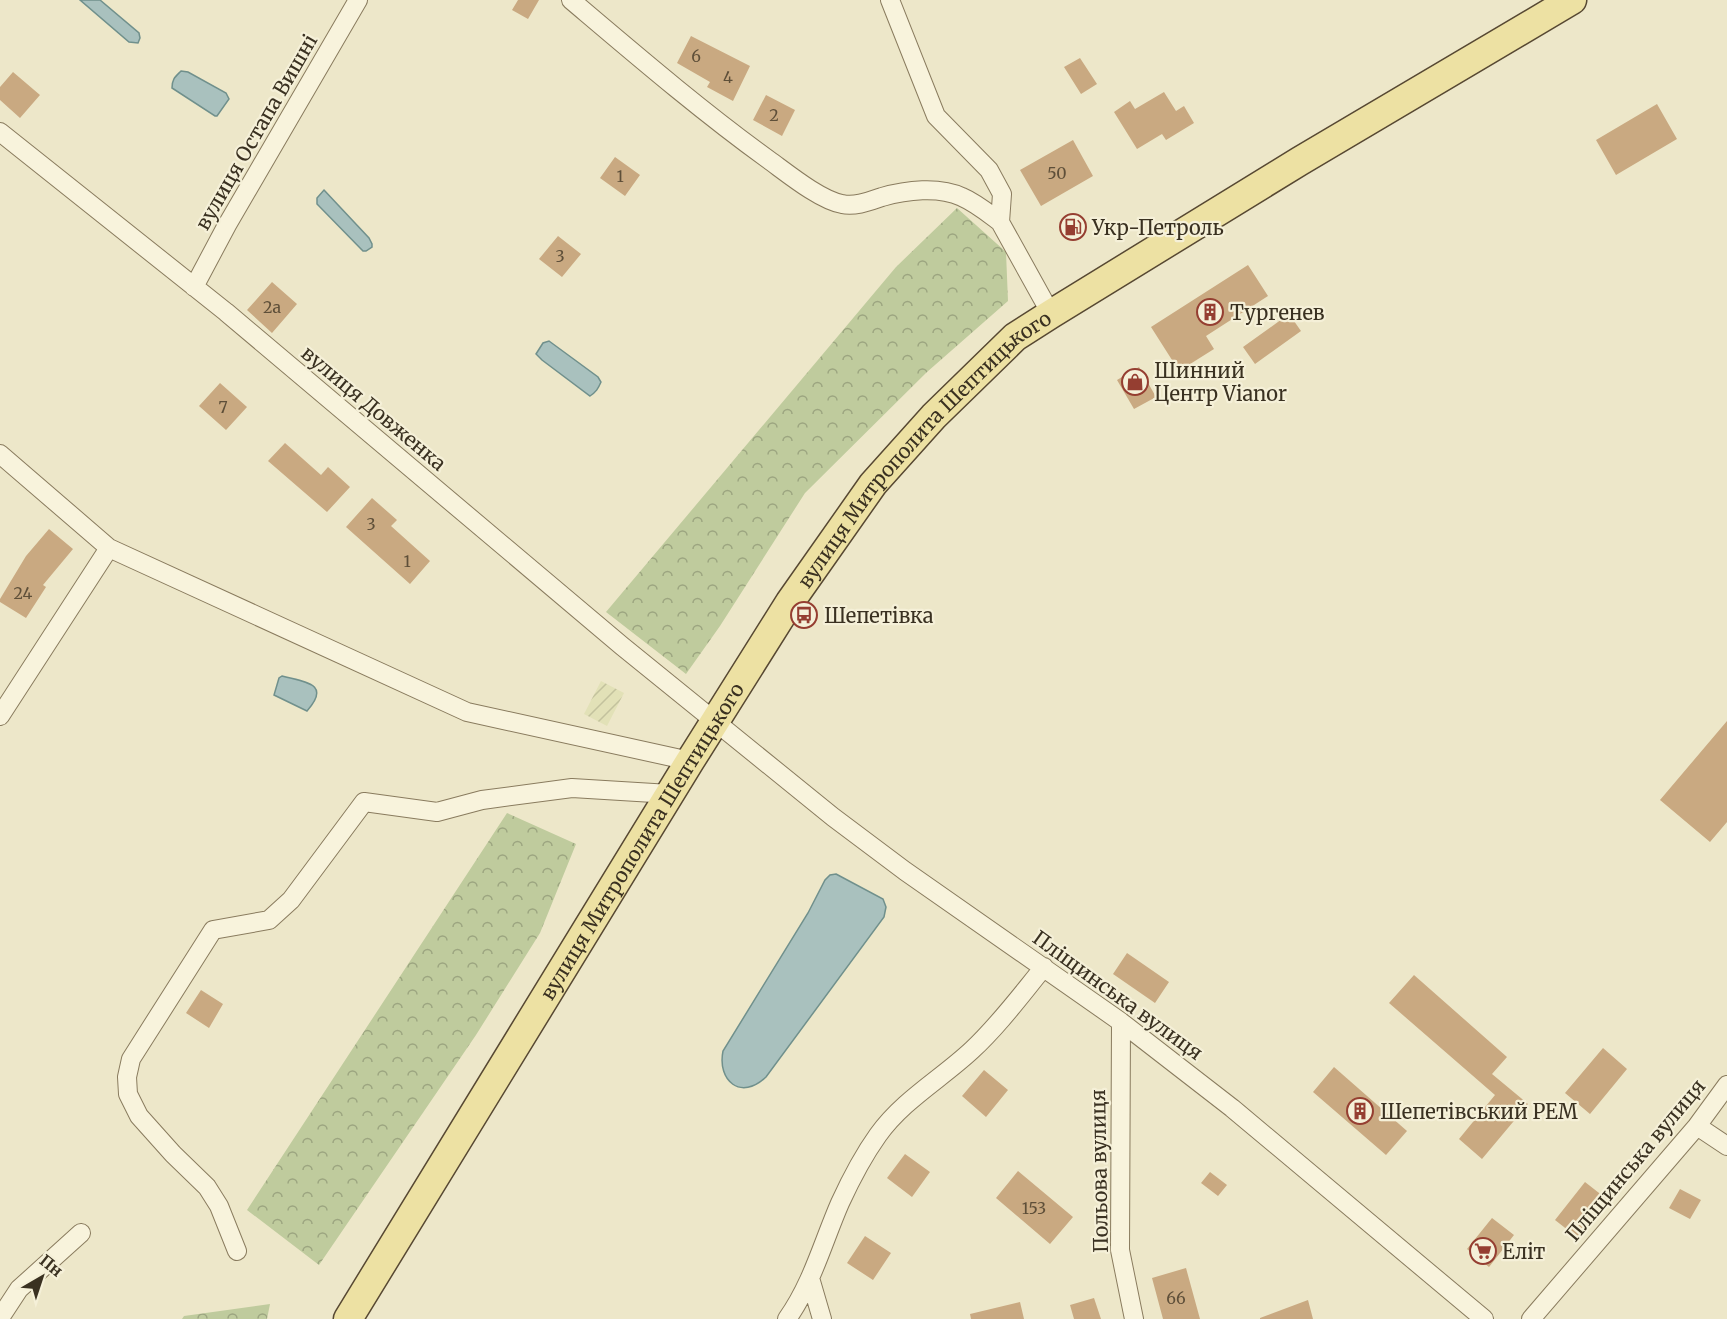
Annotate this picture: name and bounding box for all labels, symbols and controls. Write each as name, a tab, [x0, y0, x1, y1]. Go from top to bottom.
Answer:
street label: вулиця Остапа Вишні	[190, 30, 322, 234]
house number: 6	[691, 46, 701, 66]
house number: 4	[723, 67, 733, 87]
house number: 2	[769, 105, 779, 125]
house number: 50	[1047, 163, 1067, 183]
house number: 1	[616, 166, 624, 186]
fuel station icon: Укр-Петроль	[1058, 212, 1088, 242]
place label: Укр-Петроль	[1091, 215, 1224, 240]
house number: 3	[555, 246, 565, 266]
house number: 2а	[263, 297, 282, 317]
building icon: Тургенев	[1195, 297, 1225, 327]
place label: Тургенев	[1230, 300, 1325, 325]
street label: вулиця Митрополита Шептицького	[792, 305, 1056, 592]
street label: вулиця Довженка	[297, 340, 452, 476]
place label: Шинний Центр Vianor	[1154, 358, 1287, 406]
shop icon: Шинний Центр Vianor	[1120, 367, 1150, 397]
house number: 7	[218, 397, 228, 417]
house number: 3	[366, 514, 376, 534]
house number: 1	[403, 551, 411, 571]
house number: 24	[14, 583, 33, 603]
bus stop icon: Шепетівка	[789, 600, 819, 630]
place label: Шепетівка	[824, 603, 934, 628]
street label: вулиця Митрополита Шептицького	[534, 677, 749, 1004]
street label: Пліщинська вулиця	[1028, 925, 1208, 1065]
street label: Пліщинська вулиця	[1560, 1074, 1710, 1246]
street label: Польова вулиця	[1085, 1089, 1113, 1253]
building icon: Шепетівський РЕМ	[1345, 1096, 1375, 1126]
place label: Шепетівський РЕМ	[1380, 1099, 1578, 1124]
house number: 153	[1022, 1198, 1046, 1218]
supermarket icon: Еліт	[1468, 1236, 1498, 1266]
place label: Еліт	[1502, 1239, 1545, 1264]
north arrow	[12, 1247, 72, 1307]
text: Пн	[36, 1250, 67, 1281]
house number: 66	[1166, 1288, 1186, 1308]

